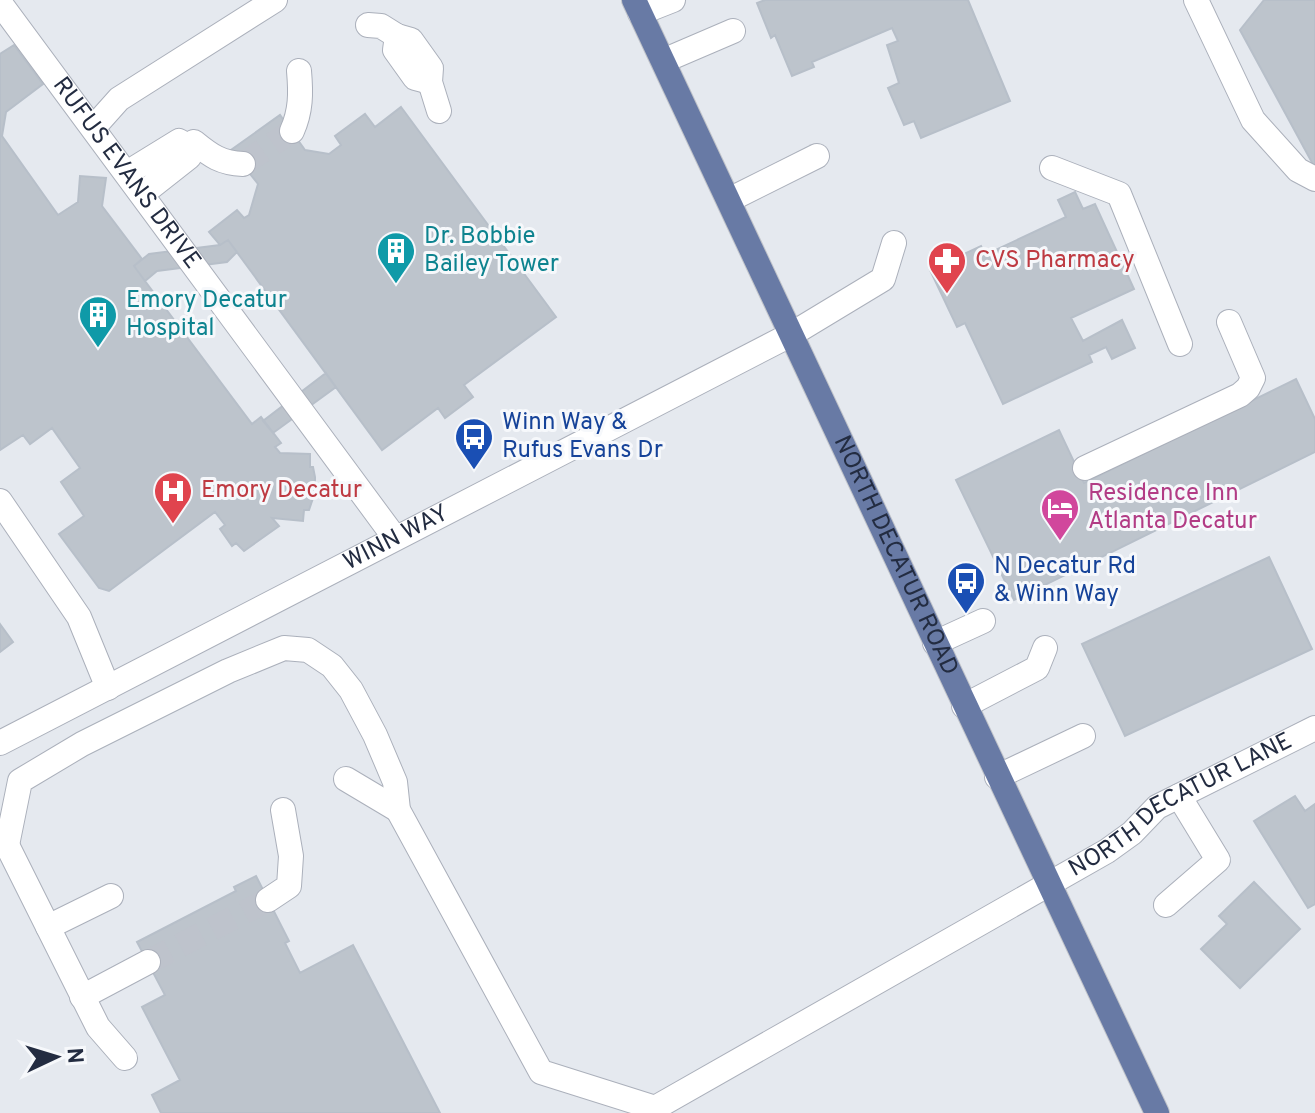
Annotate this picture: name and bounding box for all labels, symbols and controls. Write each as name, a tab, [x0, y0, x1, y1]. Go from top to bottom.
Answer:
street label: RUFUS EVANS DRIVE	[45, 72, 207, 275]
place label: Dr. Bobbie Bailey Tower	[424, 222, 559, 280]
building icon: Dr. Bobbie Bailey Tower	[375, 230, 417, 285]
pharmacy icon: CVS Pharmacy	[926, 240, 968, 295]
place label: CVS Pharmacy	[975, 246, 1135, 276]
place label: Emory Decatur Hospital	[126, 286, 287, 344]
building icon: Emory Decatur Hospital	[77, 294, 119, 349]
place label: Winn Way & Rufus Evans Dr	[502, 408, 663, 466]
bus stop icon: Winn Way & Rufus Evans Dr	[453, 416, 495, 471]
street label: NORTH DECATUR ROAD	[826, 431, 964, 680]
hospital icon: Emory Decatur	[152, 470, 194, 525]
place label: Emory Decatur	[201, 476, 362, 506]
place label: Residence Inn Atlanta Decatur	[1088, 479, 1257, 537]
hotel icon: Residence Inn Atlanta Decatur	[1039, 487, 1081, 542]
street label: WINN WAY	[339, 499, 454, 578]
place label: N Decatur Rd & Winn Way	[994, 552, 1136, 610]
bus stop icon: N Decatur Rd & Winn Way	[945, 560, 987, 615]
street label: NORTH DECATUR LANE	[1064, 727, 1298, 884]
north arrow	[16, 1017, 96, 1097]
text: N	[59, 1047, 87, 1065]

